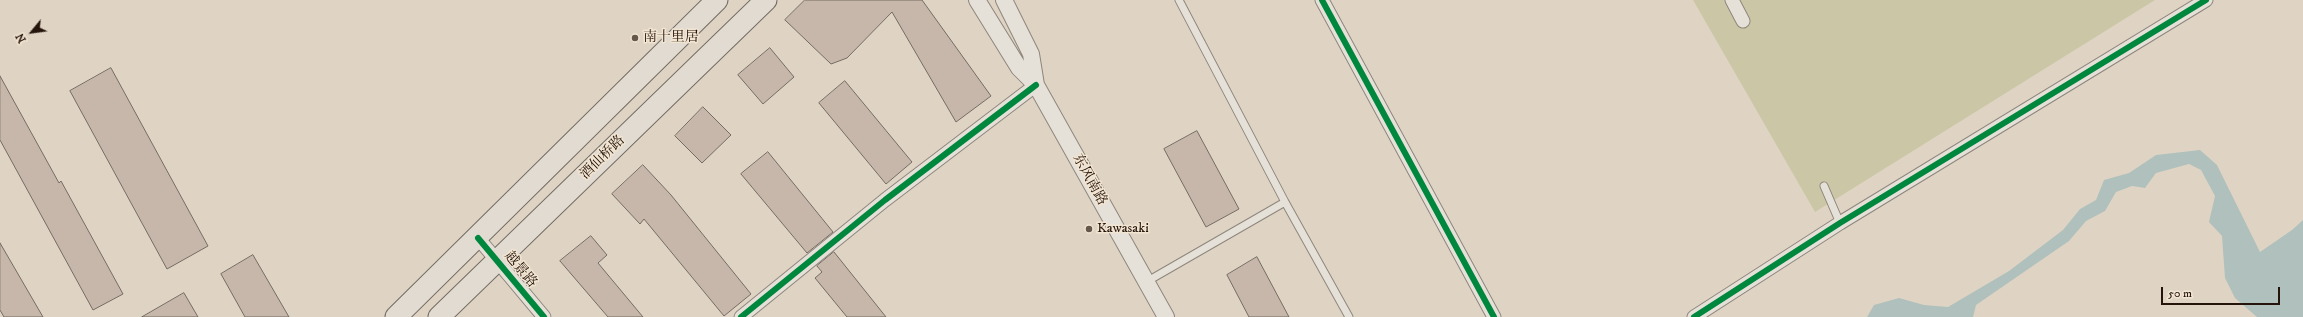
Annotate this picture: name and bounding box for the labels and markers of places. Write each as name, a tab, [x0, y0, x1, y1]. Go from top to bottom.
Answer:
place label: 南十里居	[643, 30, 699, 46]
marker: 南十里居	[630, 33, 640, 43]
place label: Kawasaki	[1097, 221, 1149, 237]
marker: Kawasaki	[1084, 224, 1094, 234]

